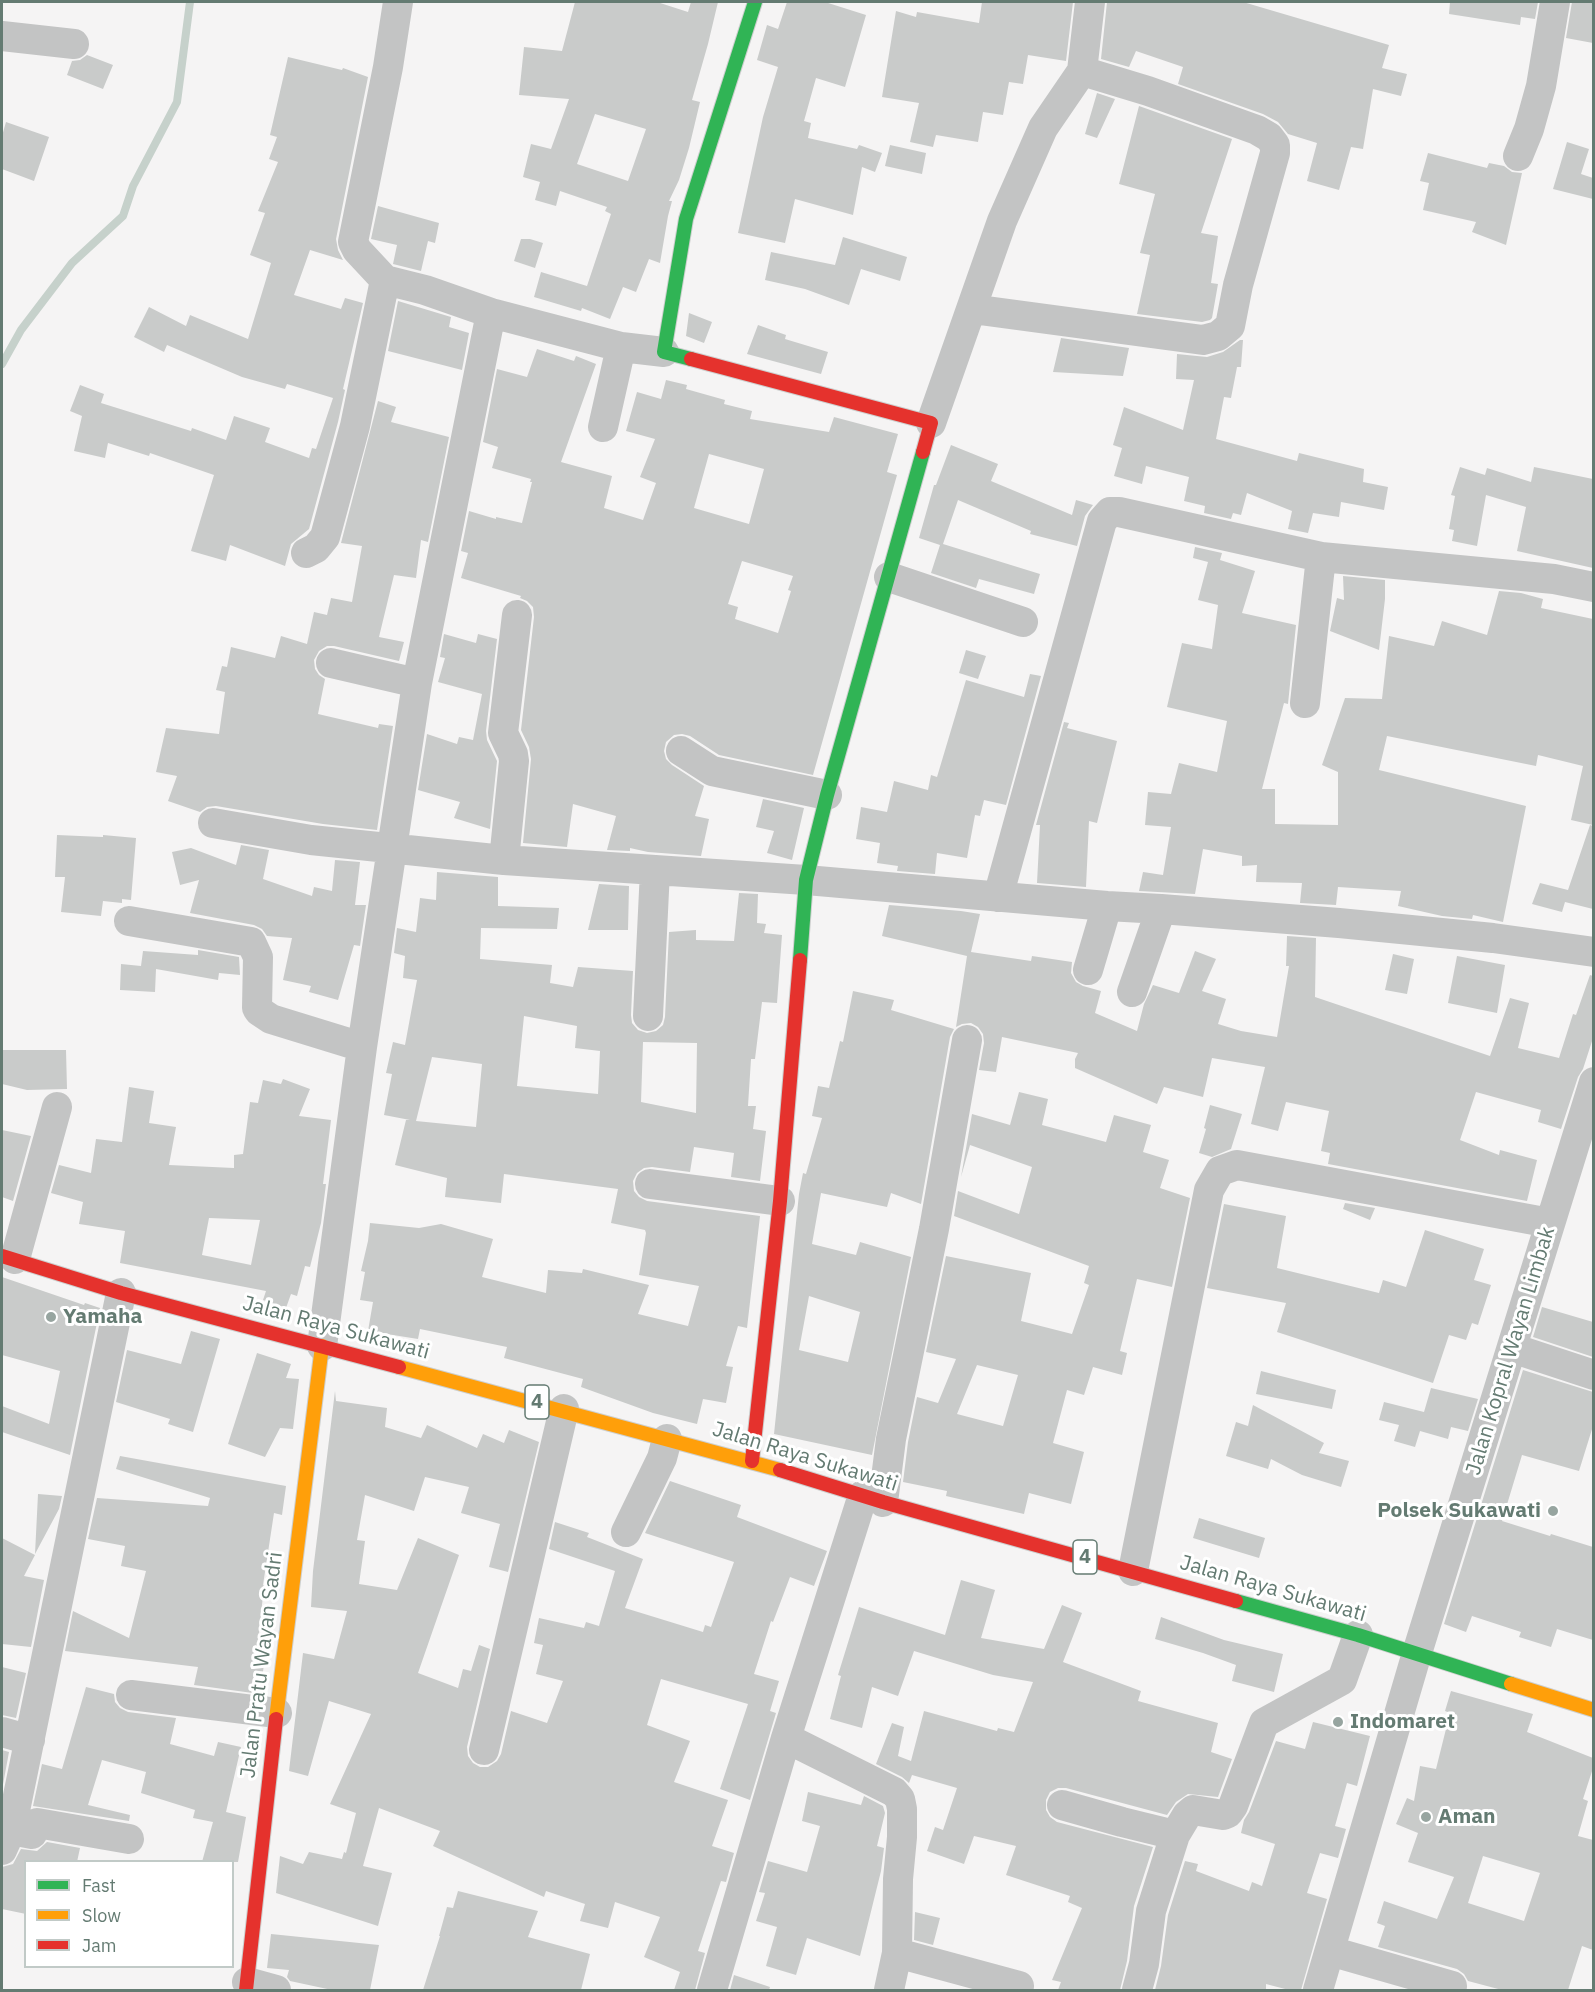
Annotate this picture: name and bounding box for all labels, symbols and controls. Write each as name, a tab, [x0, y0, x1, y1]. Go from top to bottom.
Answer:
street label: Jalan Kopral Wayan Limbak	[1461, 1224, 1561, 1478]
street label: Jalan Raya Sukawati	[240, 1291, 432, 1365]
place label: Yamaha	[63, 1304, 142, 1330]
marker: Yamaha	[44, 1310, 58, 1324]
road number: 4	[525, 1385, 549, 1419]
street label: Jalan Raya Sukawati	[709, 1417, 901, 1497]
place label: Polsek Sukawati	[1377, 1498, 1541, 1524]
marker: Polsek Sukawati	[1546, 1504, 1560, 1518]
road number: 4	[1073, 1540, 1097, 1574]
street label: Jalan Pratu Wayan Sadri	[236, 1550, 288, 1780]
street label: Jalan Raya Sukawati	[1177, 1550, 1369, 1628]
place label: Indomaret	[1350, 1709, 1455, 1735]
marker: Indomaret	[1331, 1715, 1345, 1729]
place label: Aman	[1438, 1804, 1496, 1830]
marker: Aman	[1419, 1810, 1433, 1824]
legend	[24, 1860, 234, 1968]
text: Fast	[82, 1874, 116, 1897]
text: Slow	[82, 1904, 121, 1927]
text: Jam	[82, 1934, 117, 1957]

